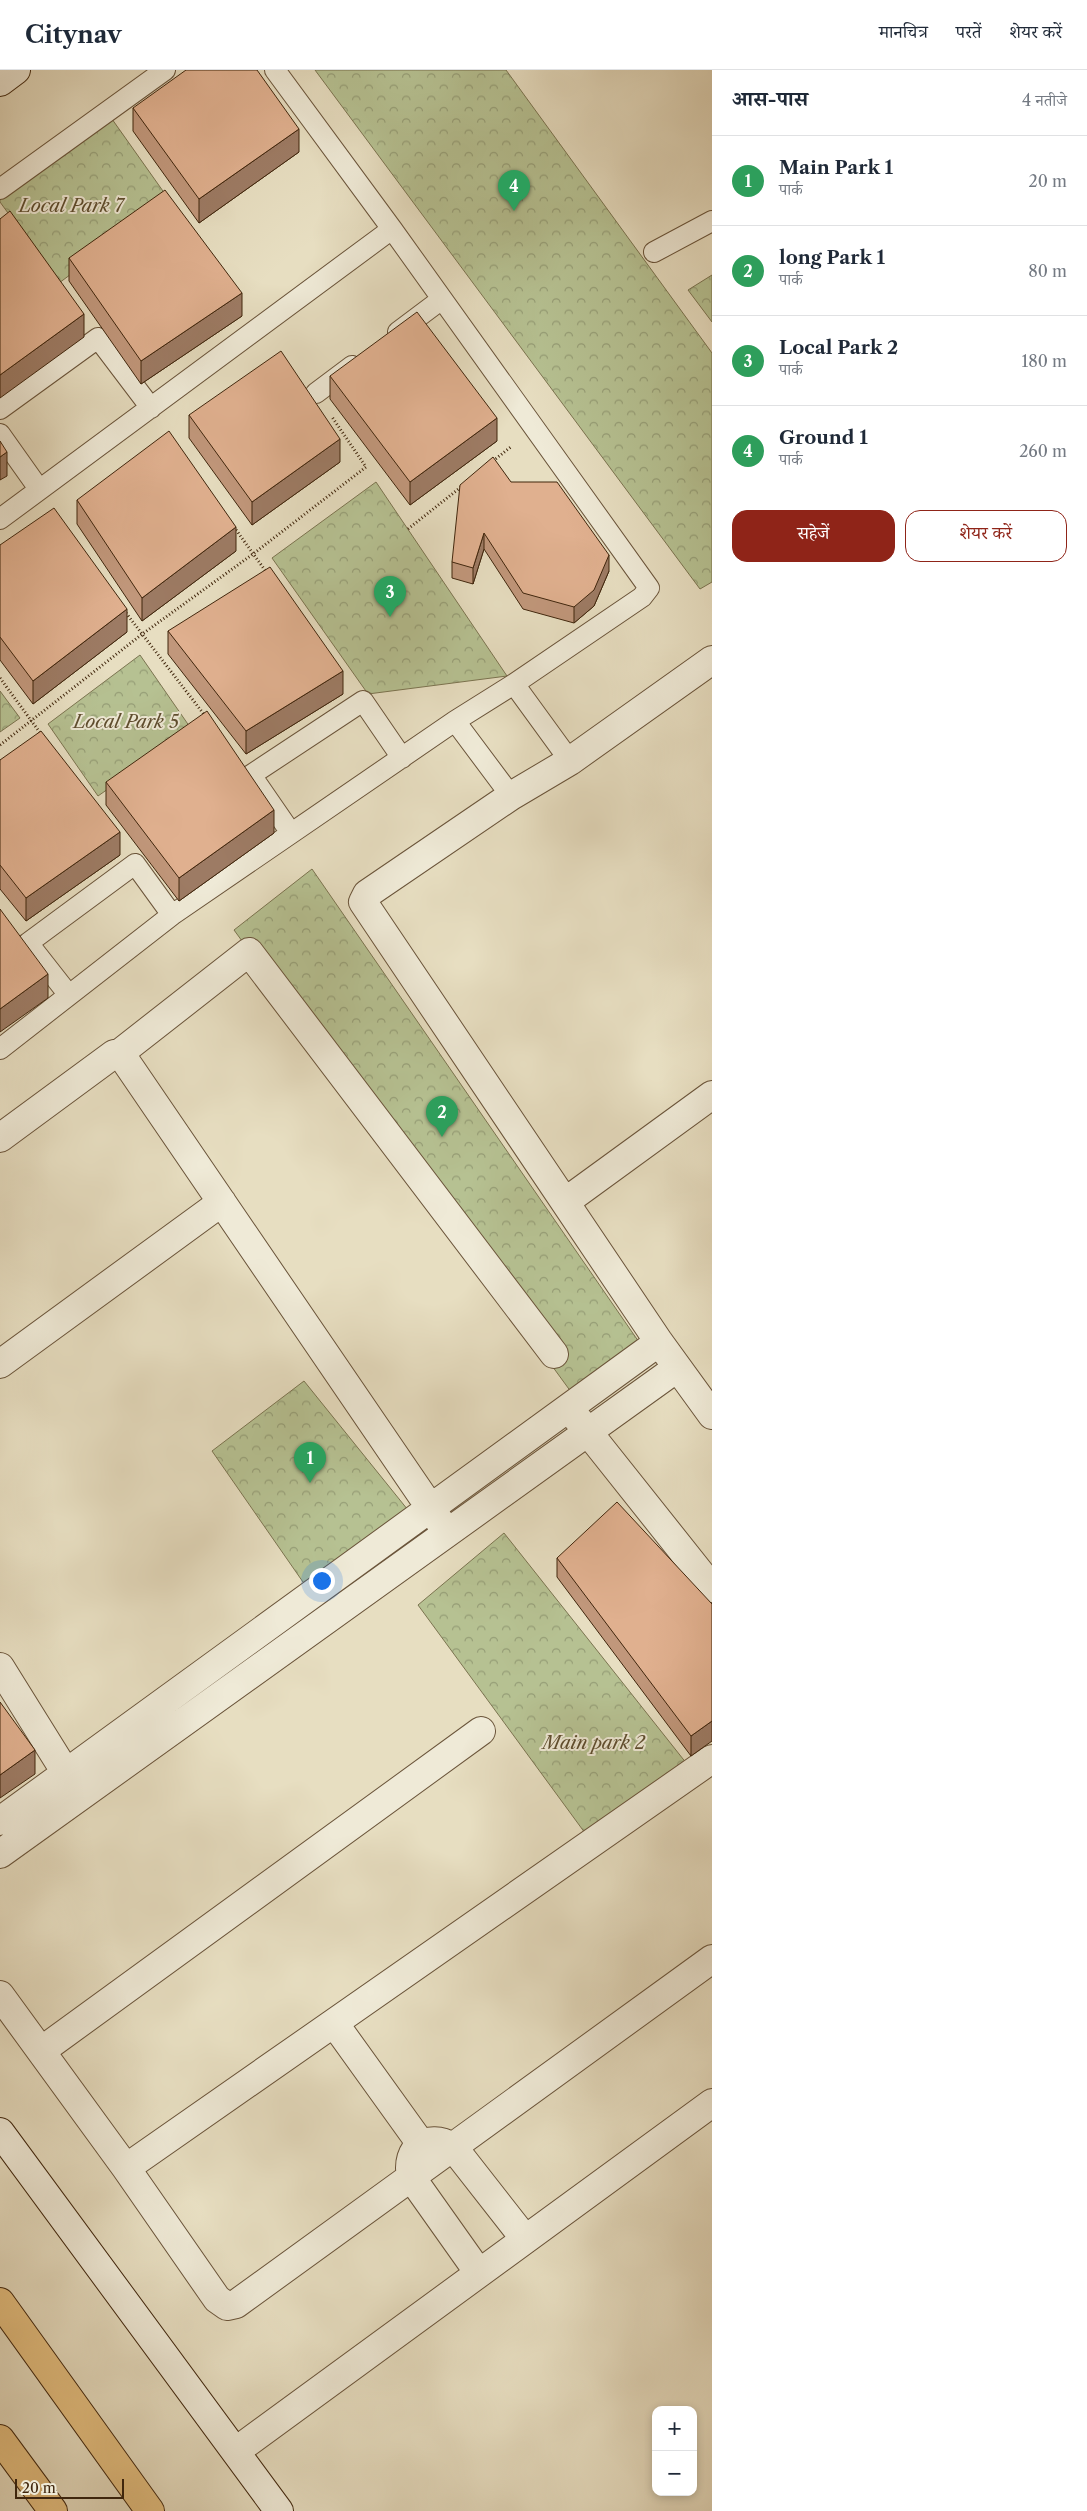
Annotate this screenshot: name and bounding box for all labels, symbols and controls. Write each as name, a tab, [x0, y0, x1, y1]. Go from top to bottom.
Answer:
text: Citynav	[25, 20, 122, 49]
text: मानचित्र	[879, 21, 928, 43]
text: परतें	[956, 21, 982, 43]
text: शेयर करें	[1010, 21, 1062, 43]
text: आस-पास	[732, 86, 808, 111]
text: 4 नतीजे	[1022, 90, 1067, 110]
text: Main Park 1	[779, 156, 893, 179]
pin: 4	[498, 170, 530, 211]
text: 1	[744, 171, 752, 191]
text: 20 m	[1028, 171, 1067, 191]
text: पार्क	[779, 179, 803, 199]
park label: Local Park 7	[17, 195, 125, 217]
text: long Park 1	[779, 246, 885, 269]
text: 2	[743, 261, 753, 281]
text: 80 m	[1028, 261, 1067, 281]
text: पार्क	[779, 269, 803, 289]
text: Local Park 2	[779, 336, 898, 359]
text: 3	[743, 351, 753, 371]
text: 180 m	[1021, 351, 1067, 371]
text: पार्क	[779, 359, 803, 379]
text: Ground 1	[779, 426, 868, 449]
text: 4	[743, 441, 753, 461]
text: 260 m	[1019, 441, 1067, 461]
text: पार्क	[779, 449, 803, 469]
button: सहेजें	[732, 510, 895, 562]
button: शेयर करें	[905, 510, 1067, 562]
pin: 3	[374, 576, 406, 617]
park label: Local Park 5	[71, 711, 180, 733]
pin: 2	[426, 1096, 458, 1137]
pin: 1	[294, 1442, 326, 1483]
your location	[309, 1568, 335, 1594]
park label: Main park 2	[541, 1732, 646, 1754]
map controls	[652, 2406, 697, 2496]
button: +	[652, 2406, 697, 2451]
button: −	[652, 2451, 697, 2496]
scale bar	[15, 2476, 124, 2499]
text: 20 m	[22, 2479, 56, 2497]

